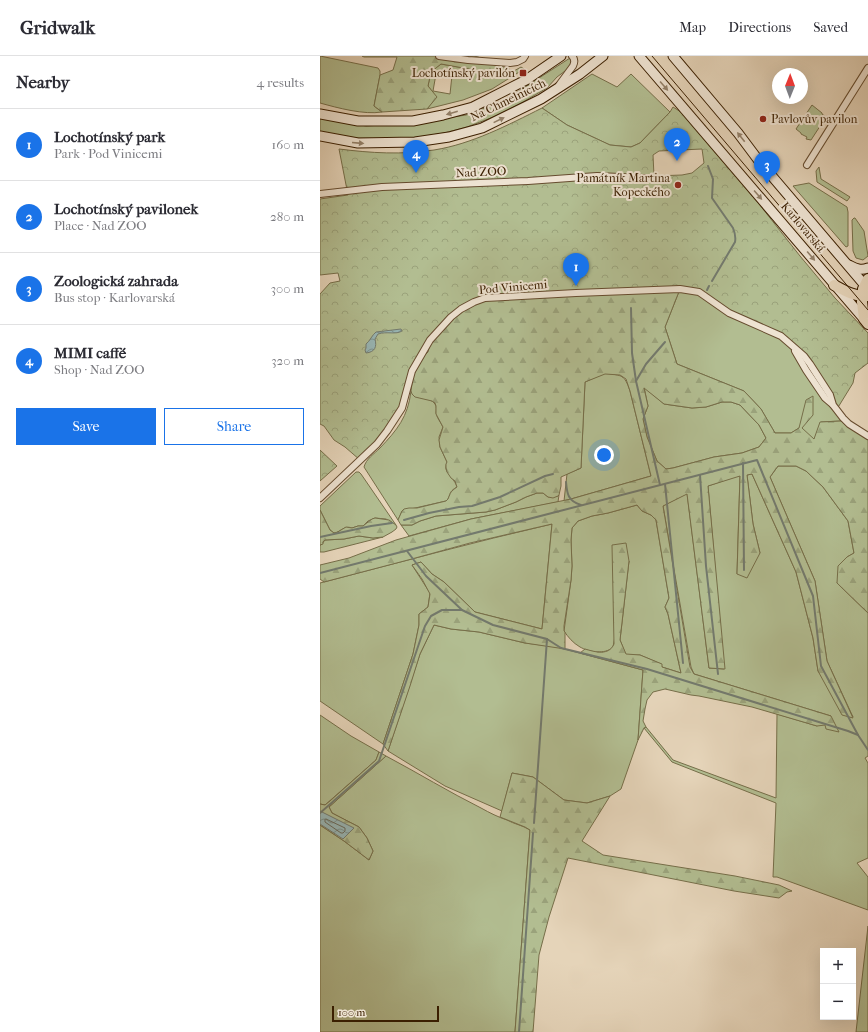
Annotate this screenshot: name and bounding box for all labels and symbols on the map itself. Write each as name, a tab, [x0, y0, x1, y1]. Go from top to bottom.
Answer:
place label: Lochotínský pavilón	[412, 66, 515, 80]
marker: Lochotínský pavilón	[518, 68, 528, 78]
north arrow	[772, 68, 808, 104]
street label: Na Chmelnicích	[468, 76, 548, 124]
one-way arrow	[660, 80, 669, 91]
one-way arrow	[446, 110, 458, 116]
place label: Pavlovův pavilon	[771, 112, 857, 126]
marker: Pavlovův pavilon	[758, 114, 768, 124]
one-way arrow	[493, 117, 504, 123]
pin: 2	[664, 128, 690, 161]
one-way arrow	[737, 132, 745, 143]
one-way arrow	[352, 139, 364, 146]
pin: 4	[403, 140, 429, 173]
pin: 3	[754, 151, 780, 184]
street label: Nad ZOO	[455, 164, 507, 180]
place label: Památník Martina Kopeckého	[576, 171, 670, 199]
marker: Památník Martina Kopeckého	[673, 180, 683, 190]
one-way arrow	[754, 190, 763, 200]
street label: Karlovarská	[778, 199, 828, 255]
one-way arrow	[806, 251, 815, 262]
pin: 1	[563, 253, 589, 286]
street label: Pod Vinicemi	[478, 277, 548, 297]
your location	[594, 445, 614, 465]
scale bar	[332, 1004, 439, 1023]

